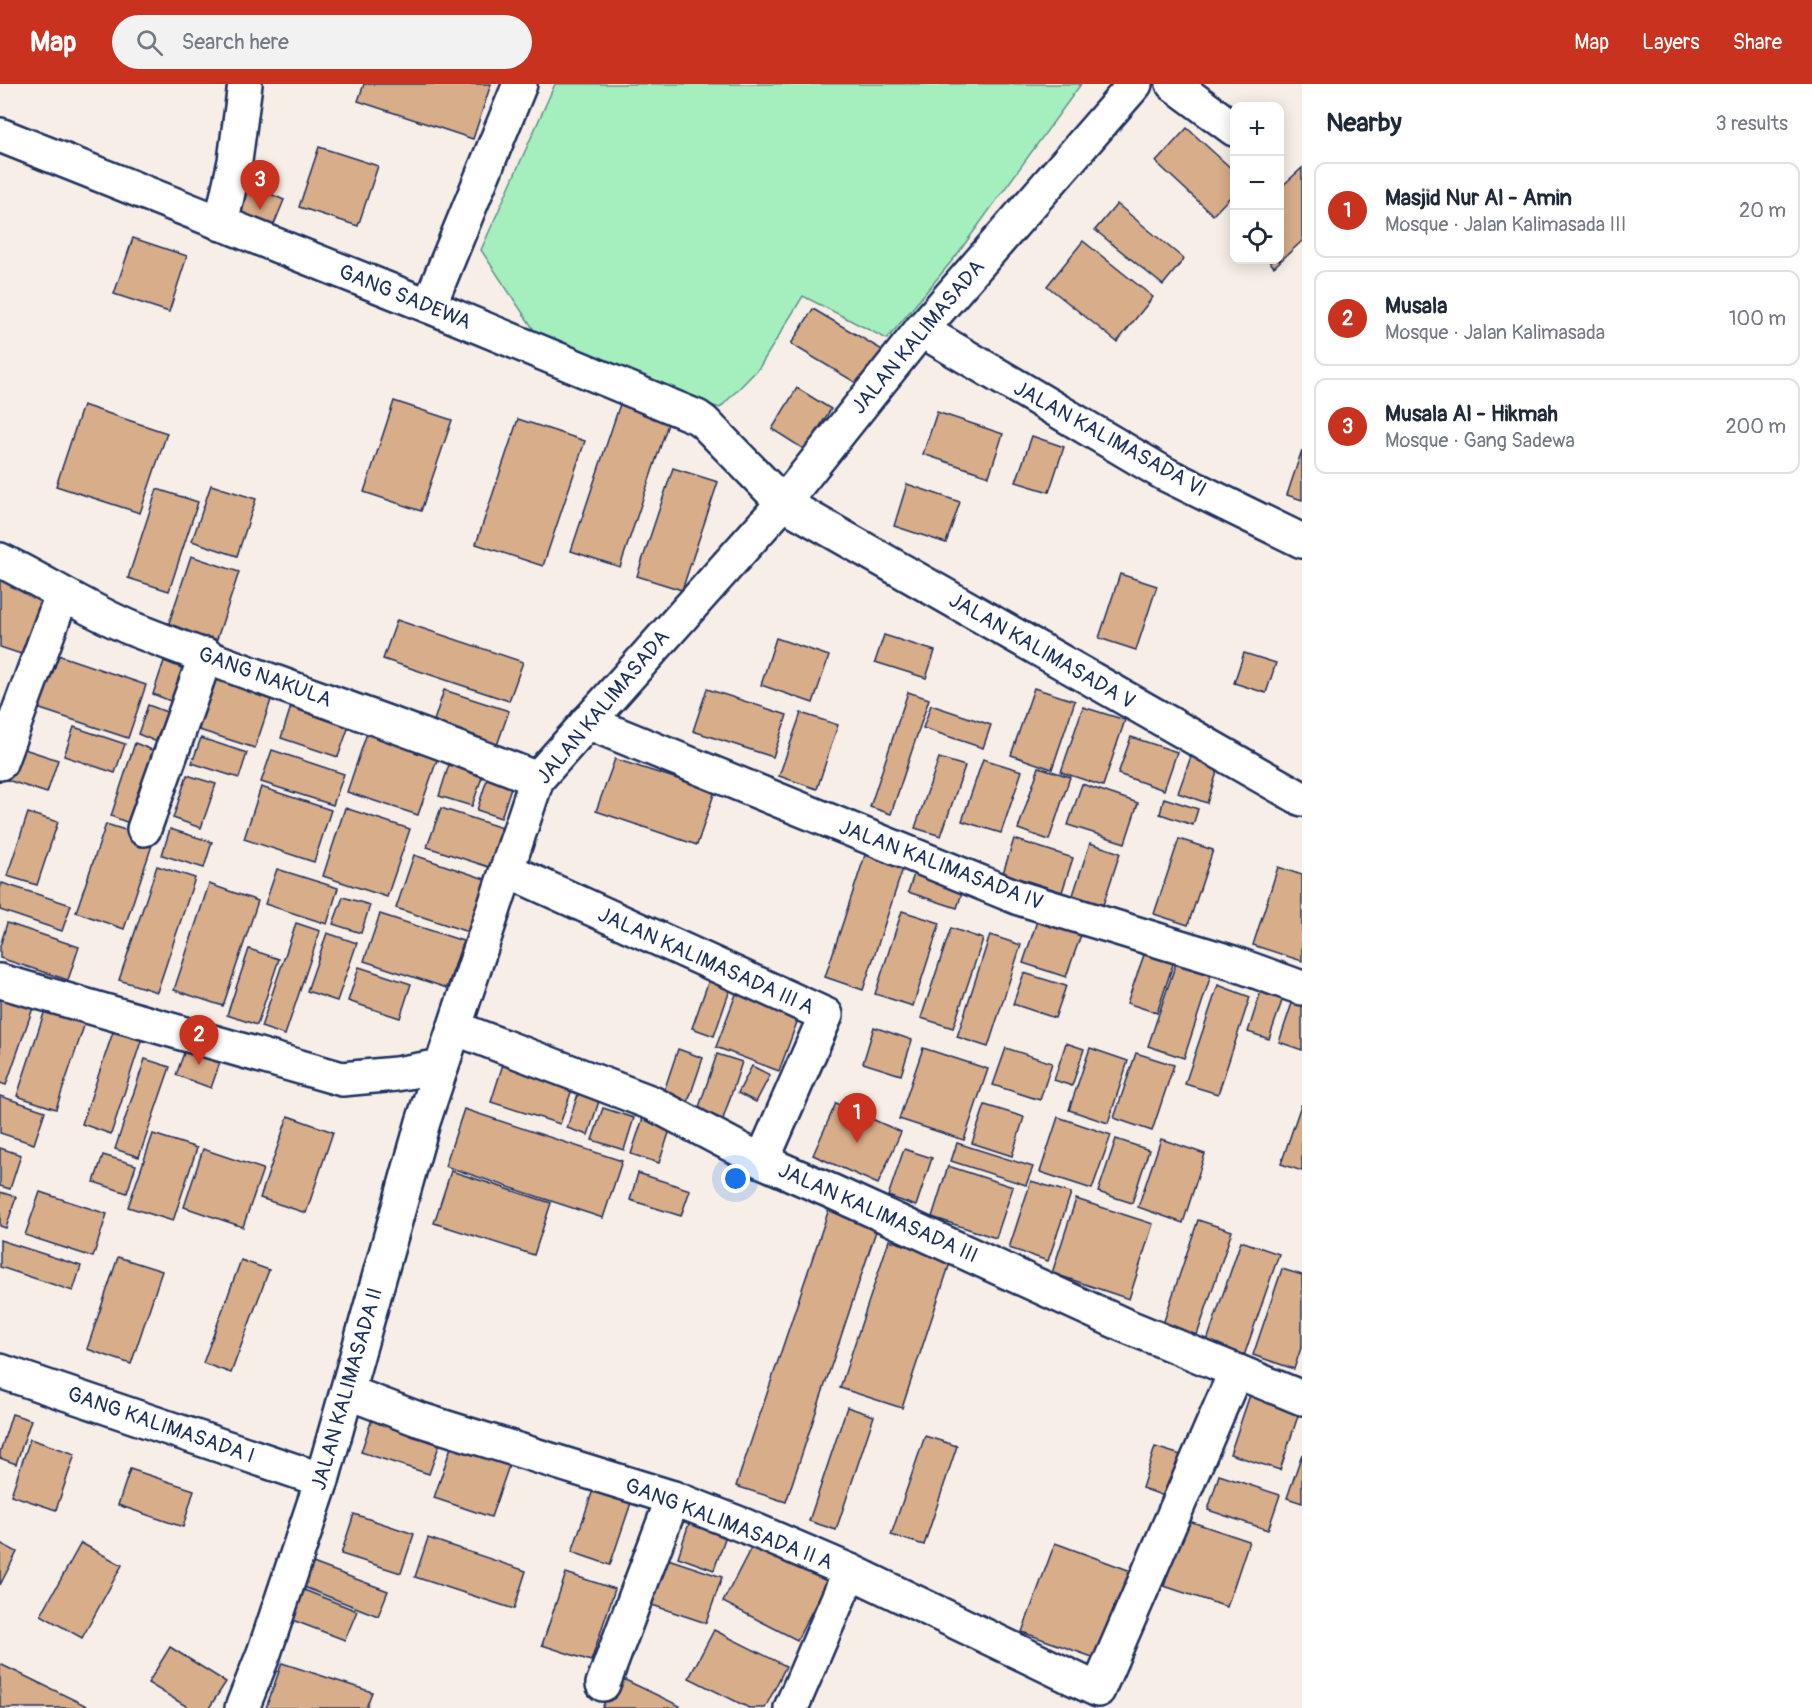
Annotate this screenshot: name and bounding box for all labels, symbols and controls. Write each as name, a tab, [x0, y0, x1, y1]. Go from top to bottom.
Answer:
search box	[112, 15, 532, 69]
text: Map	[30, 25, 76, 60]
icon: search	[133, 26, 166, 59]
text: Search here	[181, 28, 289, 56]
text: Map	[1574, 29, 1609, 56]
text: Layers	[1642, 29, 1700, 56]
text: Share	[1733, 29, 1782, 56]
map controls	[1230, 102, 1284, 264]
button: +	[1230, 102, 1284, 156]
text: Nearby	[1326, 107, 1402, 139]
text: 3 results	[1716, 111, 1788, 136]
button: −	[1230, 156, 1284, 210]
pin: 3	[240, 160, 280, 210]
text: Masjid Nur Al - Amin	[1385, 184, 1572, 212]
text: 1	[1344, 198, 1351, 223]
text: 20 m	[1739, 198, 1786, 223]
button: locate	[1230, 210, 1284, 264]
text: Mosque · Jalan Kalimasada III	[1385, 212, 1626, 237]
street label: JALAN KALIMASADA	[846, 254, 990, 420]
street label: GANG SADEWA	[335, 258, 475, 336]
text: Musala	[1385, 292, 1447, 320]
text: 2	[1342, 306, 1353, 331]
text: 100 m	[1729, 306, 1786, 331]
text: Mosque · Jalan Kalimasada	[1385, 320, 1605, 345]
street label: JALAN KALIMASADA VI	[1009, 375, 1211, 503]
text: Musala Al - Hikmah	[1385, 400, 1558, 428]
text: 3	[1342, 414, 1353, 439]
text: 200 m	[1725, 414, 1786, 439]
text: Mosque · Gang Sadewa	[1385, 428, 1575, 453]
street label: JALAN KALIMASADA V	[944, 587, 1140, 715]
street label: JALAN KALIMASADA	[531, 624, 675, 790]
street label: GANG NAKULA	[195, 640, 335, 714]
street label: JALAN KALIMASADA IV	[835, 814, 1047, 916]
street label: JALAN KALIMASADA III A	[594, 901, 818, 1021]
pin: 2	[180, 1016, 218, 1065]
pin: 1	[838, 1094, 876, 1143]
street label: JALAN KALIMASADA III	[774, 1157, 982, 1269]
your location	[721, 1164, 750, 1193]
street label: JALAN KALIMASADA II	[305, 1284, 389, 1494]
street label: GANG KALIMASADA I	[64, 1380, 258, 1470]
street label: GANG KALIMASADA II A	[621, 1472, 837, 1576]

